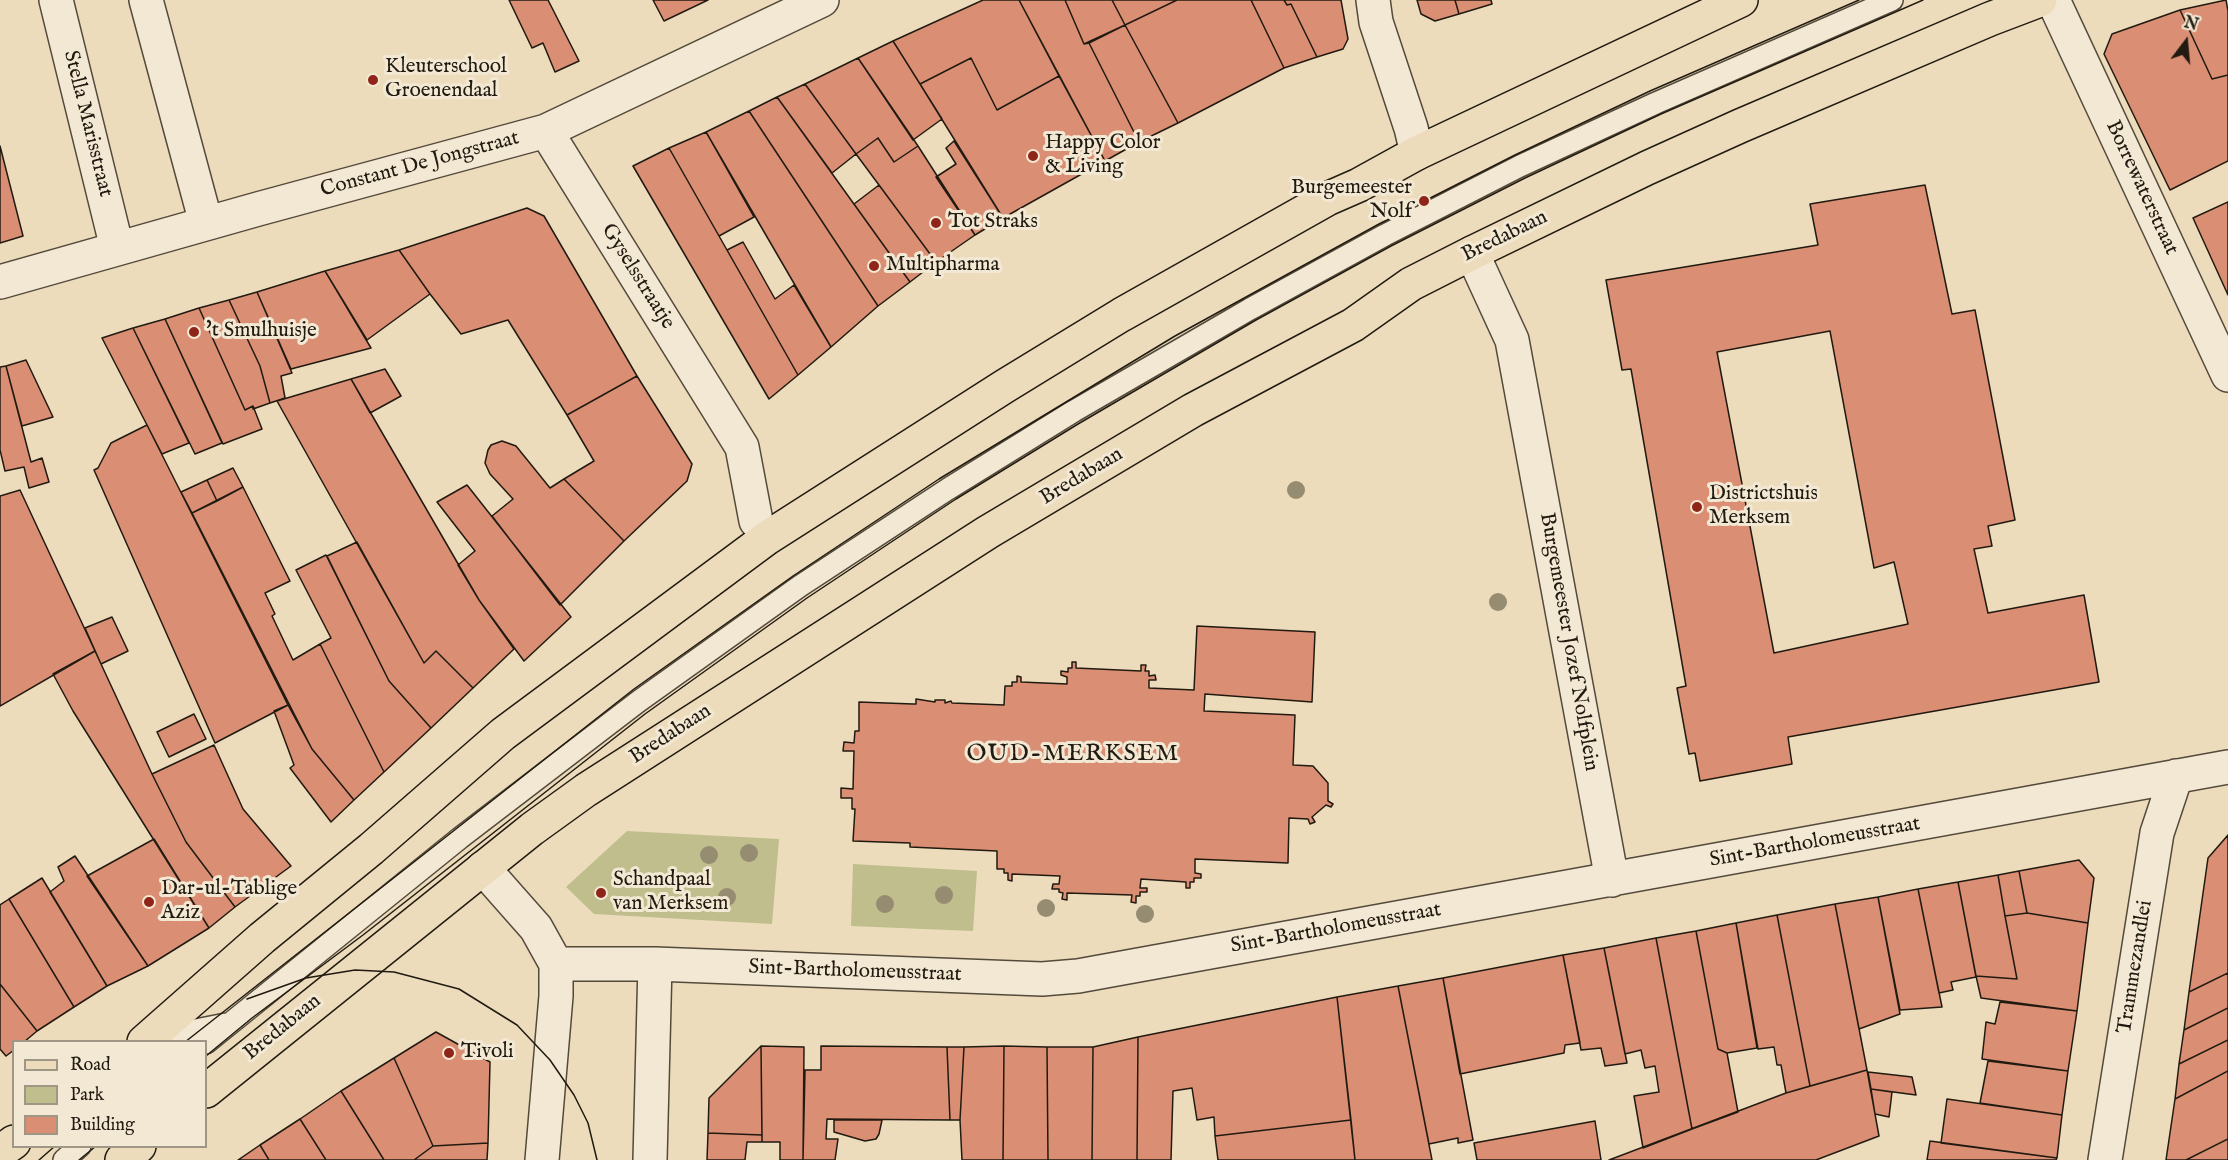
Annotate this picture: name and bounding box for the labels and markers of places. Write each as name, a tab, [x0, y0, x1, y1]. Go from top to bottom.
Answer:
place label: Kleuterschool Groenendaal	[385, 55, 507, 105]
marker: Kleuterschool Groenendaal	[366, 73, 380, 87]
place label: Happy Color & Living	[1045, 131, 1160, 181]
marker: Happy Color & Living	[1026, 149, 1040, 163]
place label: Burgemeester Nolf	[1291, 176, 1412, 226]
marker: Burgemeester Nolf	[1417, 194, 1431, 208]
place label: Tot Straks	[948, 210, 1038, 236]
marker: Tot Straks	[929, 216, 943, 230]
place label: Multipharma	[886, 253, 999, 279]
marker: Multipharma	[867, 259, 881, 273]
place label: 't Smulhuisje	[206, 319, 317, 345]
marker: 't Smulhuisje	[187, 325, 201, 339]
place label: Districtshuis Merksem	[1709, 482, 1818, 532]
marker: Districtshuis Merksem	[1690, 500, 1704, 514]
place label: Schandpaal van Merksem	[613, 868, 728, 918]
place label: Dar-ul-Tablige Aziz	[161, 877, 297, 927]
marker: Schandpaal van Merksem	[594, 886, 608, 900]
marker: Dar-ul-Tablige Aziz	[142, 895, 156, 909]
place label: Tivoli	[461, 1040, 514, 1066]
marker: Tivoli	[442, 1046, 456, 1060]

